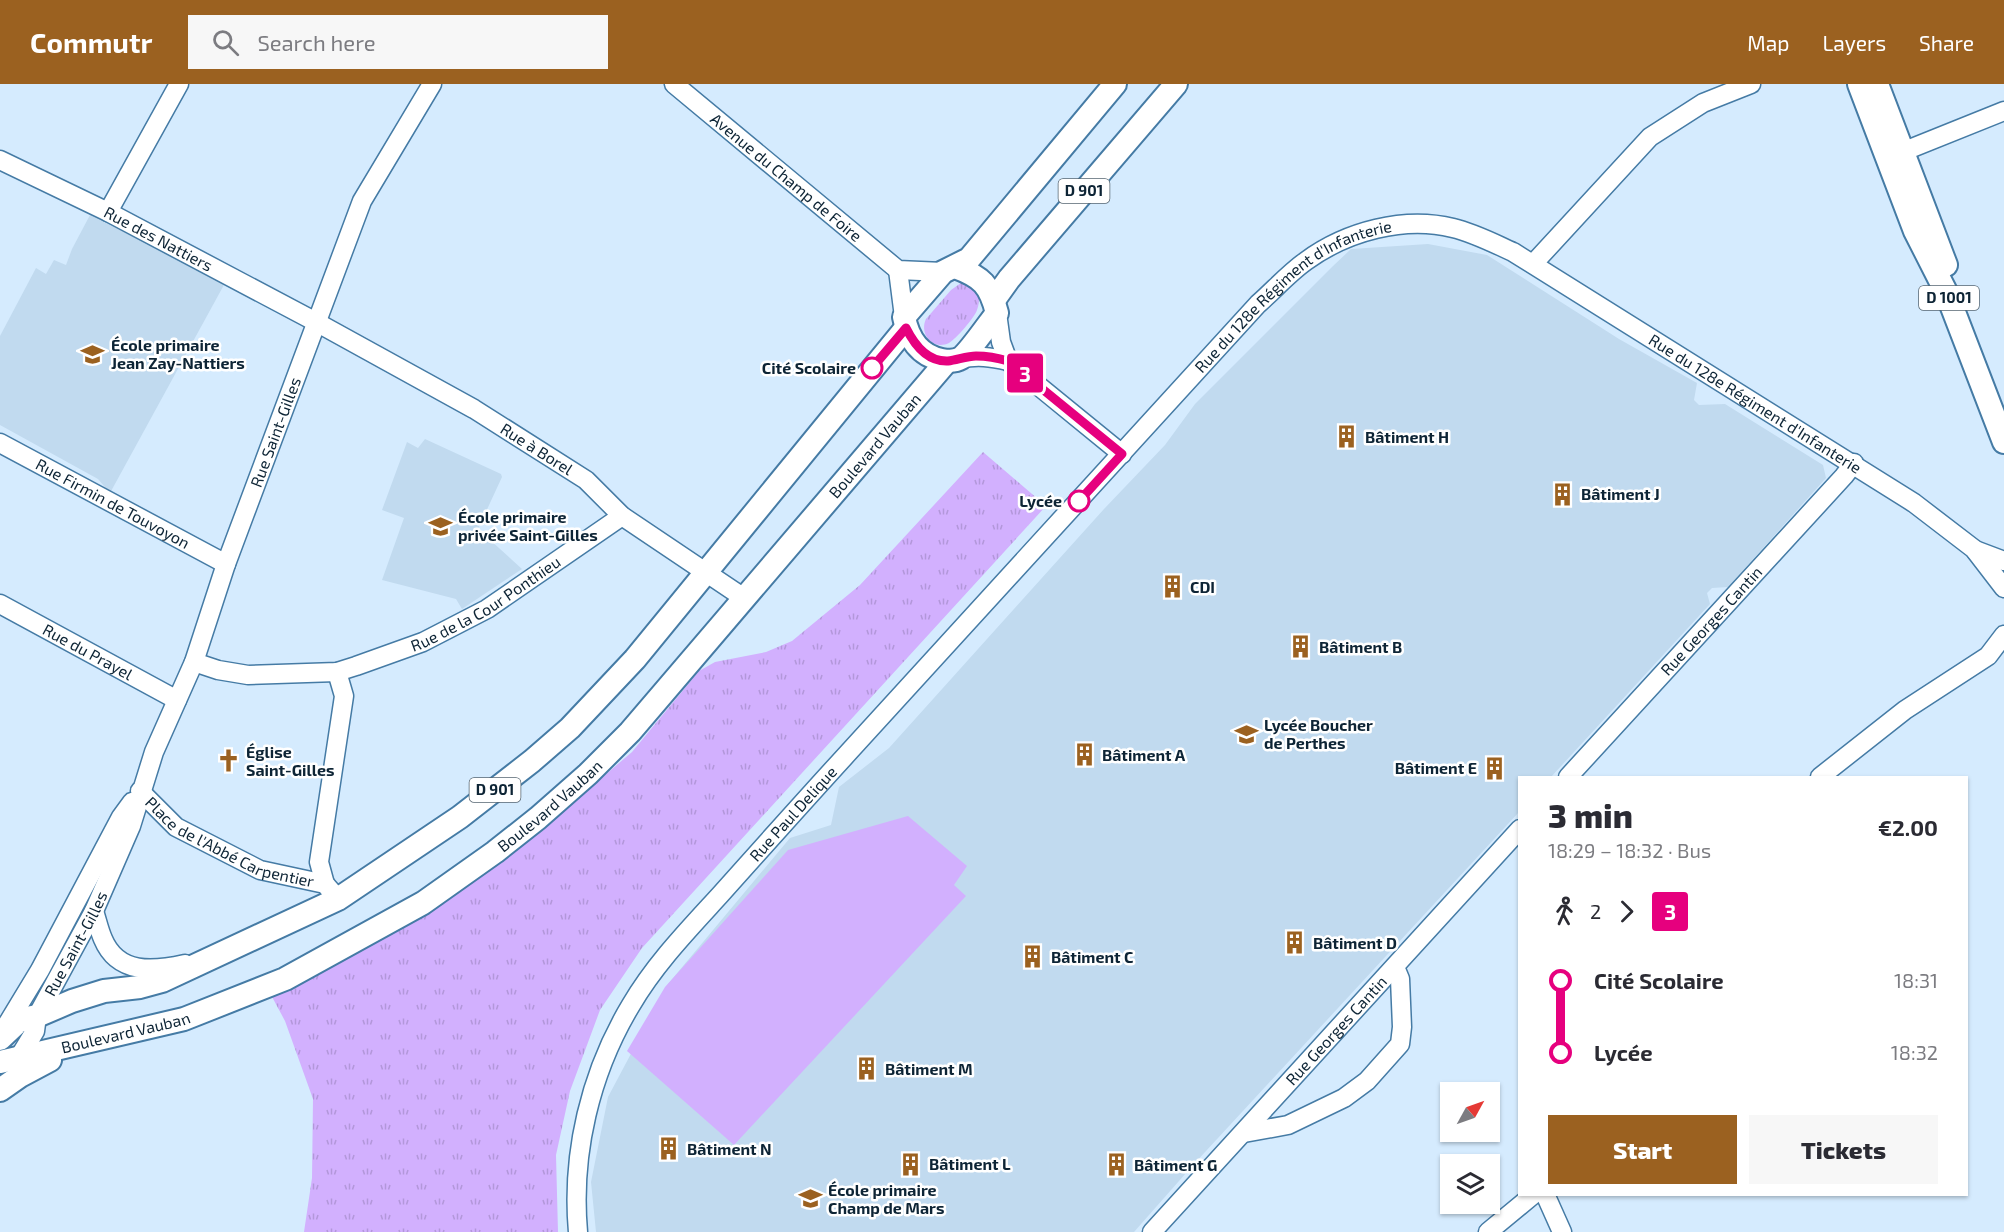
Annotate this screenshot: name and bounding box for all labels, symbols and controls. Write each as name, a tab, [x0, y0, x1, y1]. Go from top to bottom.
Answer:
search box	[188, 15, 608, 69]
text: Commutr	[30, 25, 152, 59]
icon: search	[209, 26, 242, 59]
text: Search here	[257, 29, 376, 55]
text: Map	[1747, 30, 1789, 55]
text: Layers	[1822, 30, 1886, 55]
text: Share	[1919, 30, 1974, 55]
street label: Avenue du Champ de Foire	[707, 109, 866, 245]
road number: D 901	[1058, 179, 1110, 203]
street label: Rue des Nattiers	[101, 202, 216, 275]
street label: Rue du 128e Régiment d'Infanterie	[1190, 216, 1393, 376]
road number: D 1001	[1919, 286, 1979, 310]
street label: Rue du 128e Régiment d'Infanterie	[1646, 330, 1865, 477]
place label: École primaire Jean Zay-Nattiers	[111, 335, 245, 373]
school or university icon: École primaire Jean Zay-Nattiers	[80, 341, 106, 367]
line badge: 3	[1006, 354, 1044, 392]
marker: Cité Scolaire	[861, 357, 883, 379]
place label: Cité Scolaire	[762, 358, 856, 377]
text: 3	[1019, 361, 1031, 386]
street label: Rue Saint-Gilles	[246, 374, 304, 489]
street label: Boulevard Vauban	[824, 389, 924, 501]
street label: Rue à Borel	[497, 418, 577, 479]
building icon: Bâtiment H	[1334, 424, 1360, 450]
place label: Bâtiment H	[1365, 427, 1449, 446]
street label: Rue Firmin de Touvoyon	[33, 454, 193, 552]
building icon: Bâtiment J	[1550, 481, 1576, 507]
place label: Bâtiment J	[1581, 484, 1660, 503]
marker: Lycée	[1068, 490, 1090, 512]
place label: Lycée	[1019, 491, 1062, 511]
place label: École primaire privée Saint-Gilles	[458, 507, 598, 544]
school or university icon: École primaire privée Saint-Gilles	[427, 513, 453, 539]
street label: Rue de la Cour Ponthieu	[408, 551, 564, 655]
street label: Rue Georges Cantin	[1656, 562, 1766, 679]
building icon: CDI	[1159, 574, 1185, 600]
place label: CDI	[1190, 577, 1215, 596]
street label: Rue du Prayel	[40, 619, 137, 683]
building icon: Bâtiment B	[1288, 634, 1314, 660]
place label: Bâtiment B	[1319, 637, 1402, 656]
place label: Lycée Boucher de Perthes	[1264, 715, 1373, 752]
school or university icon: Lycée Boucher de Perthes	[1233, 721, 1259, 747]
place label: Église Saint-Gilles	[246, 742, 335, 779]
building icon: Bâtiment A	[1071, 742, 1097, 768]
place label: Bâtiment A	[1102, 745, 1186, 764]
church icon: Église Saint-Gilles	[215, 748, 241, 774]
building icon: Bâtiment E	[1482, 755, 1508, 781]
street label: Boulevard Vauban	[493, 756, 606, 855]
place label: Bâtiment E	[1395, 758, 1477, 777]
street label: Rue Paul Delique	[745, 762, 840, 865]
road number: D 901	[470, 778, 520, 802]
street label: Place de l'Abbé Carpentier	[142, 792, 316, 890]
text: 3 min	[1548, 795, 1633, 835]
text: €2.00	[1878, 814, 1938, 840]
text: 18:29 – 18:32 · Bus	[1548, 838, 1711, 862]
street label: Rue Saint-Gilles	[40, 888, 110, 999]
icon: walk	[1548, 895, 1581, 928]
icon: forward	[1610, 895, 1643, 928]
text: 2	[1590, 899, 1601, 923]
text: 3	[1664, 899, 1676, 924]
building icon: Bâtiment D	[1282, 930, 1308, 956]
place label: Bâtiment D	[1313, 933, 1397, 952]
building icon: Bâtiment C	[1020, 944, 1046, 970]
place label: Bâtiment C	[1051, 947, 1134, 966]
text: Cité Scolaire	[1594, 967, 1724, 993]
text: 18:31	[1894, 968, 1938, 992]
street label: Rue Georges Cantin	[1281, 972, 1390, 1089]
street label: Boulevard Vauban	[59, 1008, 193, 1056]
text: Lycée	[1594, 1039, 1653, 1065]
text: 18:32	[1891, 1040, 1938, 1064]
building icon: Bâtiment M	[854, 1056, 880, 1082]
place label: Bâtiment M	[885, 1059, 973, 1078]
north arrow	[1440, 1082, 1500, 1142]
map controls	[1440, 1082, 1500, 1214]
button: Start	[1548, 1115, 1737, 1184]
button: Tickets	[1749, 1115, 1938, 1184]
building icon: Bâtiment N	[656, 1136, 682, 1162]
place label: Bâtiment N	[687, 1139, 772, 1158]
building icon: Bâtiment L	[898, 1151, 924, 1177]
building icon: Bâtiment G	[1103, 1152, 1129, 1178]
place label: Bâtiment L	[929, 1154, 1011, 1173]
button: layers	[1440, 1154, 1500, 1214]
place label: Bâtiment G	[1134, 1155, 1217, 1174]
place label: École primaire Champ de Mars	[828, 1180, 944, 1217]
school or university icon: École primaire Champ de Mars	[797, 1186, 823, 1212]

